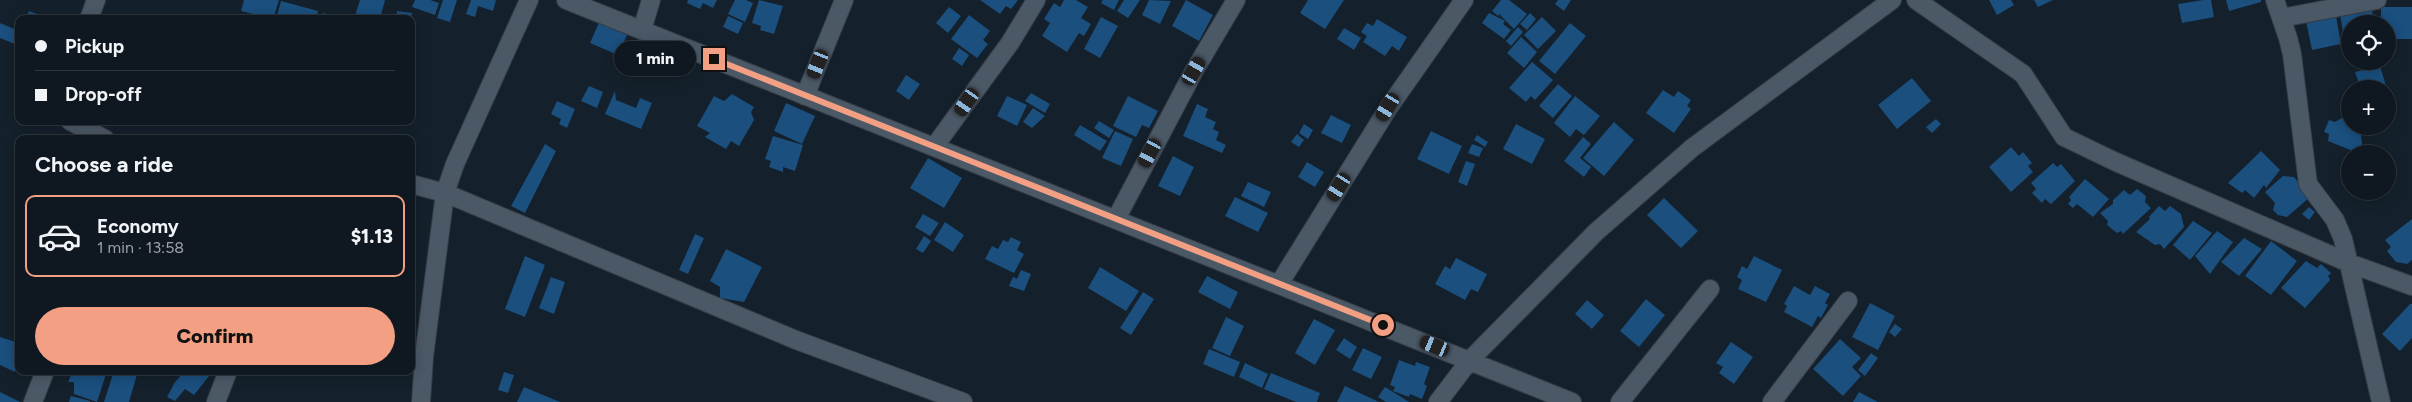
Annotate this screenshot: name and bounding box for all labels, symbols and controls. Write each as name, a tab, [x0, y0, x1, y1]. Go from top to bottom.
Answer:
map controls	[2341, 15, 2396, 200]
button: locate	[2341, 15, 2396, 70]
text: Pickup	[65, 35, 124, 58]
callout: 1 min	[614, 42, 696, 76]
car	[805, 47, 830, 81]
route end	[703, 48, 725, 70]
text: 1 min	[636, 49, 674, 68]
car	[1180, 54, 1207, 88]
button: +	[2341, 80, 2396, 135]
text: Drop-off	[65, 83, 142, 106]
car	[952, 85, 981, 119]
car	[1373, 90, 1402, 124]
car	[1136, 136, 1163, 170]
button: −	[2341, 145, 2396, 200]
text: Choose a ride	[35, 151, 173, 178]
car	[1324, 170, 1353, 204]
icon: car	[37, 214, 82, 259]
text: Economy	[97, 215, 179, 238]
text: $1.13	[351, 225, 393, 248]
text: 1 min · 13:58	[97, 238, 184, 257]
button: Confirm	[35, 307, 395, 365]
route start	[1372, 314, 1394, 336]
car	[1418, 333, 1451, 359]

